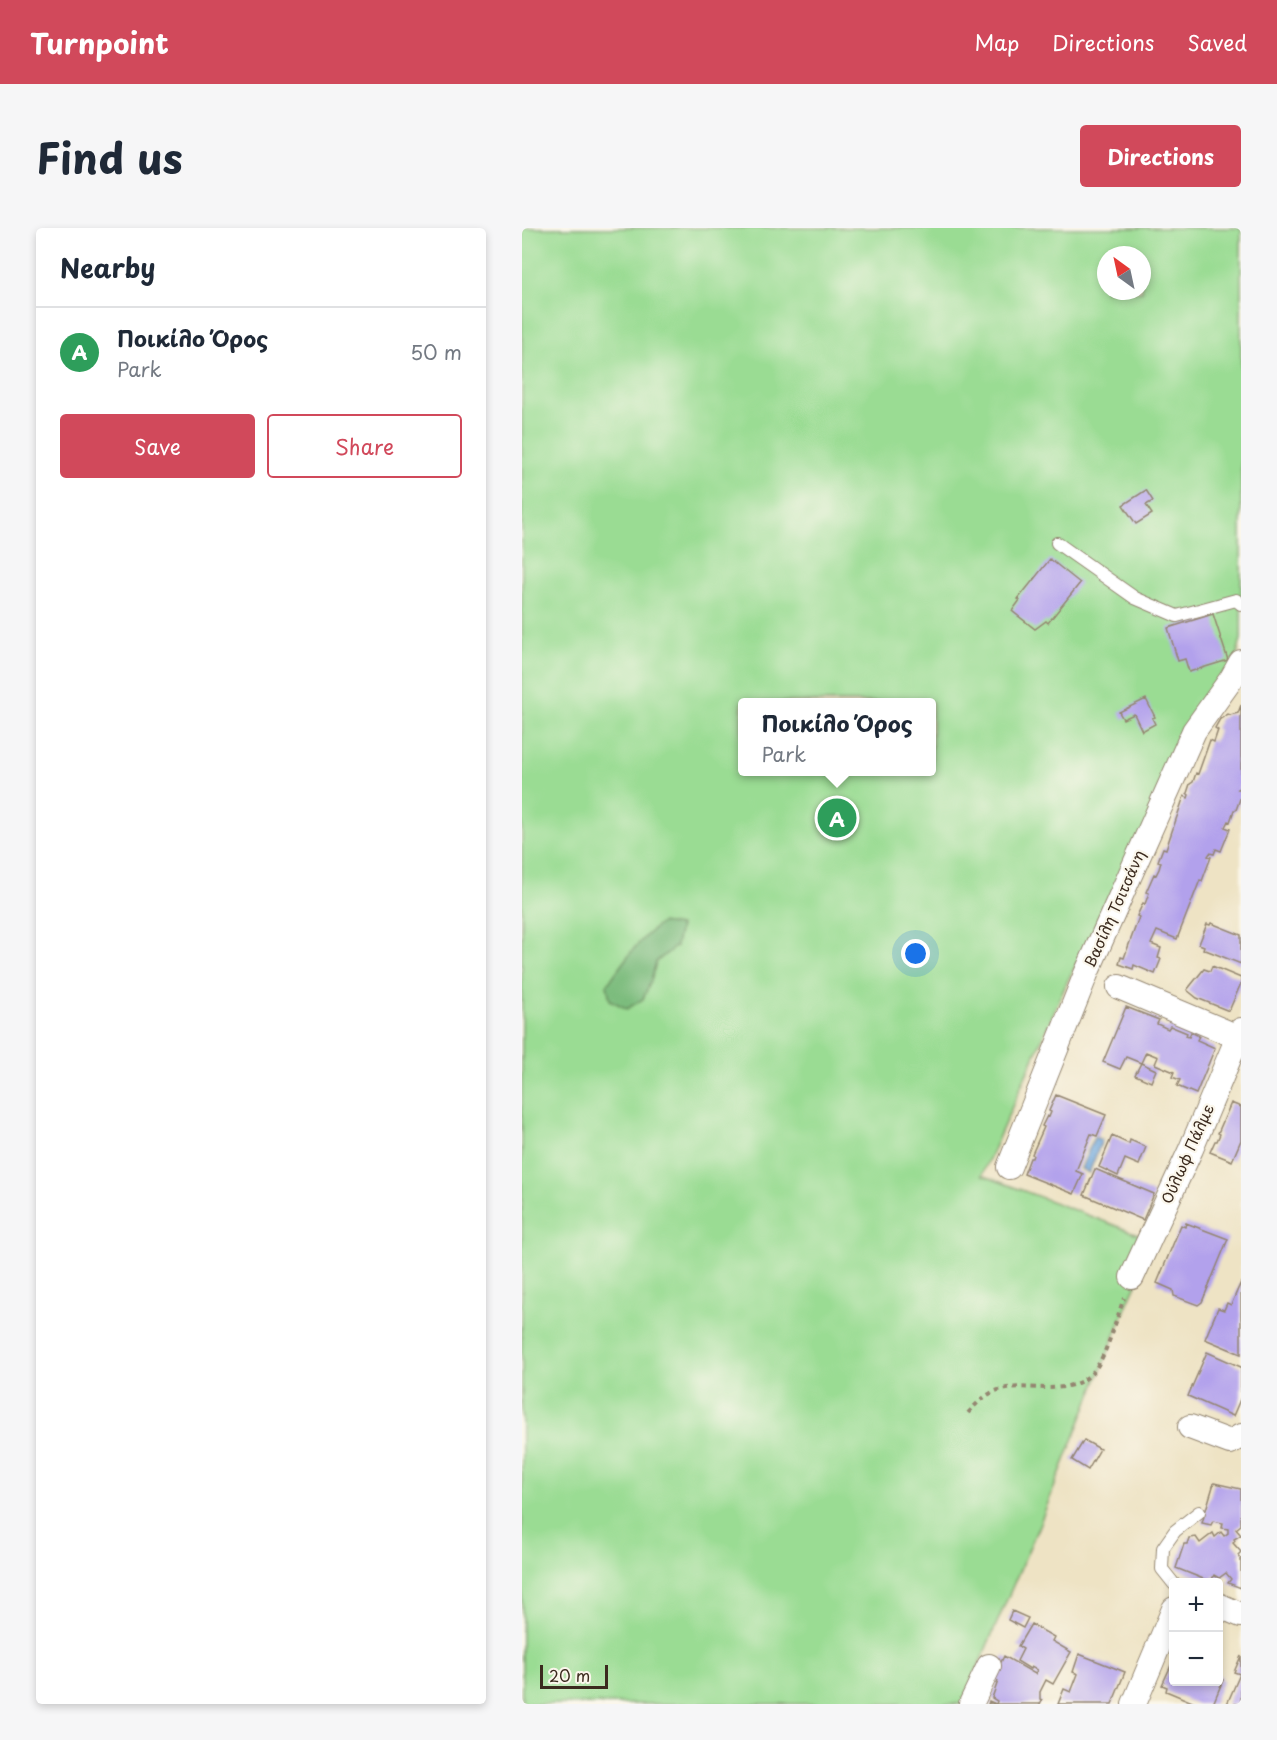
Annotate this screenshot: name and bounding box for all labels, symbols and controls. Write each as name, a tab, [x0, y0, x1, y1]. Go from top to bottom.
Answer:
text: Turnpoint	[30, 21, 169, 64]
text: Map	[974, 26, 1019, 58]
text: Directions	[1052, 26, 1154, 58]
text: Saved	[1187, 26, 1247, 58]
text: Find us	[36, 125, 183, 188]
button: Directions	[1080, 125, 1241, 187]
north arrow	[1097, 246, 1151, 300]
text: Nearby	[60, 248, 155, 287]
text: Ποικίλο Όρος	[117, 321, 268, 354]
text: A	[72, 337, 87, 367]
text: 50 m	[410, 337, 462, 367]
text: Park	[117, 354, 162, 384]
button: Save	[60, 414, 255, 478]
button: Share	[267, 414, 462, 478]
popup	[738, 698, 936, 776]
text: Ποικίλο Όρος	[761, 706, 913, 739]
text: Park	[761, 739, 806, 769]
pin: A	[818, 796, 856, 840]
street label: Βασίλη Τσιτσάνη	[1077, 846, 1150, 971]
your location	[901, 939, 930, 968]
street label: Ούλωφ Πάλμε	[1154, 1100, 1219, 1207]
map controls	[1169, 1578, 1223, 1686]
button: +	[1169, 1578, 1223, 1632]
button: −	[1169, 1632, 1223, 1686]
scale bar	[540, 1662, 608, 1690]
text: 20 m	[549, 1663, 590, 1687]

